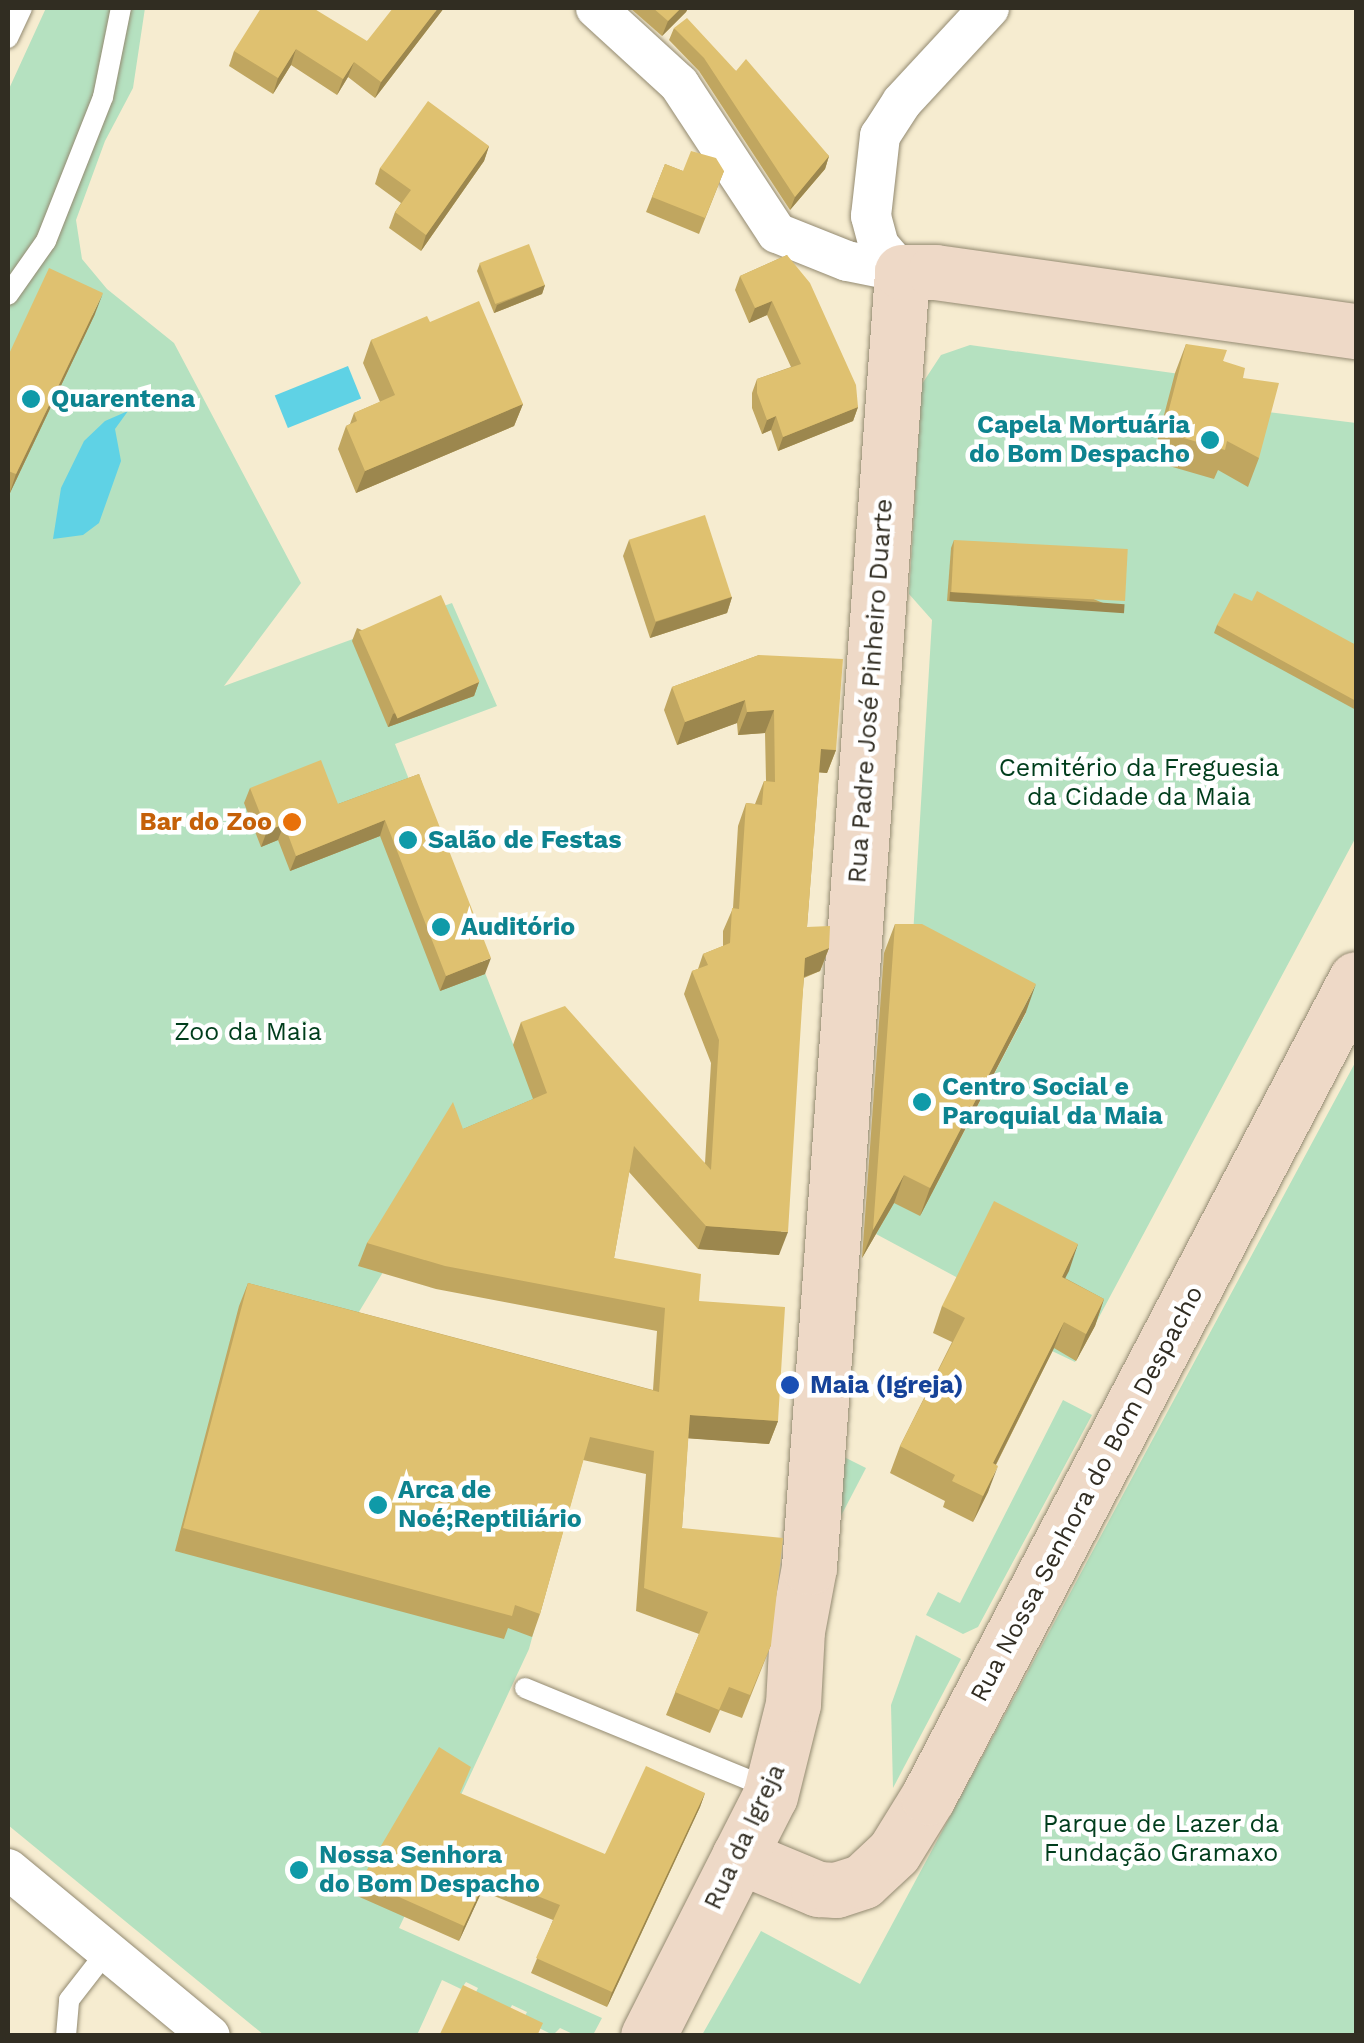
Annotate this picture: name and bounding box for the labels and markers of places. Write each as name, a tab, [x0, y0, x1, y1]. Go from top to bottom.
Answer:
place label: Quarentena	[51, 384, 195, 414]
marker: Quarentena	[20, 388, 42, 410]
place label: Capela Mortuária do Bom Despacho	[969, 411, 1190, 470]
marker: Capela Mortuária do Bom Despacho	[1199, 429, 1221, 451]
place label: Bar do Zoo	[139, 807, 272, 837]
marker: Bar do Zoo	[281, 811, 303, 833]
place label: Salão de Festas	[428, 825, 621, 855]
marker: Salão de Festas	[397, 829, 419, 851]
place label: Auditório	[461, 912, 575, 942]
marker: Auditório	[430, 916, 452, 938]
place label: Centro Social e Paroquial da Maia	[942, 1073, 1163, 1132]
marker: Centro Social e Paroquial da Maia	[911, 1091, 933, 1113]
place label: Maia (Igreja)	[810, 1370, 964, 1400]
marker: Maia (Igreja)	[779, 1374, 801, 1396]
place label: Arca de Noé;Reptiliário	[398, 1476, 582, 1535]
marker: Arca de Noé;Reptiliário	[367, 1494, 389, 1516]
place label: Nossa Senhora do Bom Despacho	[319, 1841, 540, 1900]
marker: Nossa Senhora do Bom Despacho	[288, 1859, 310, 1881]

